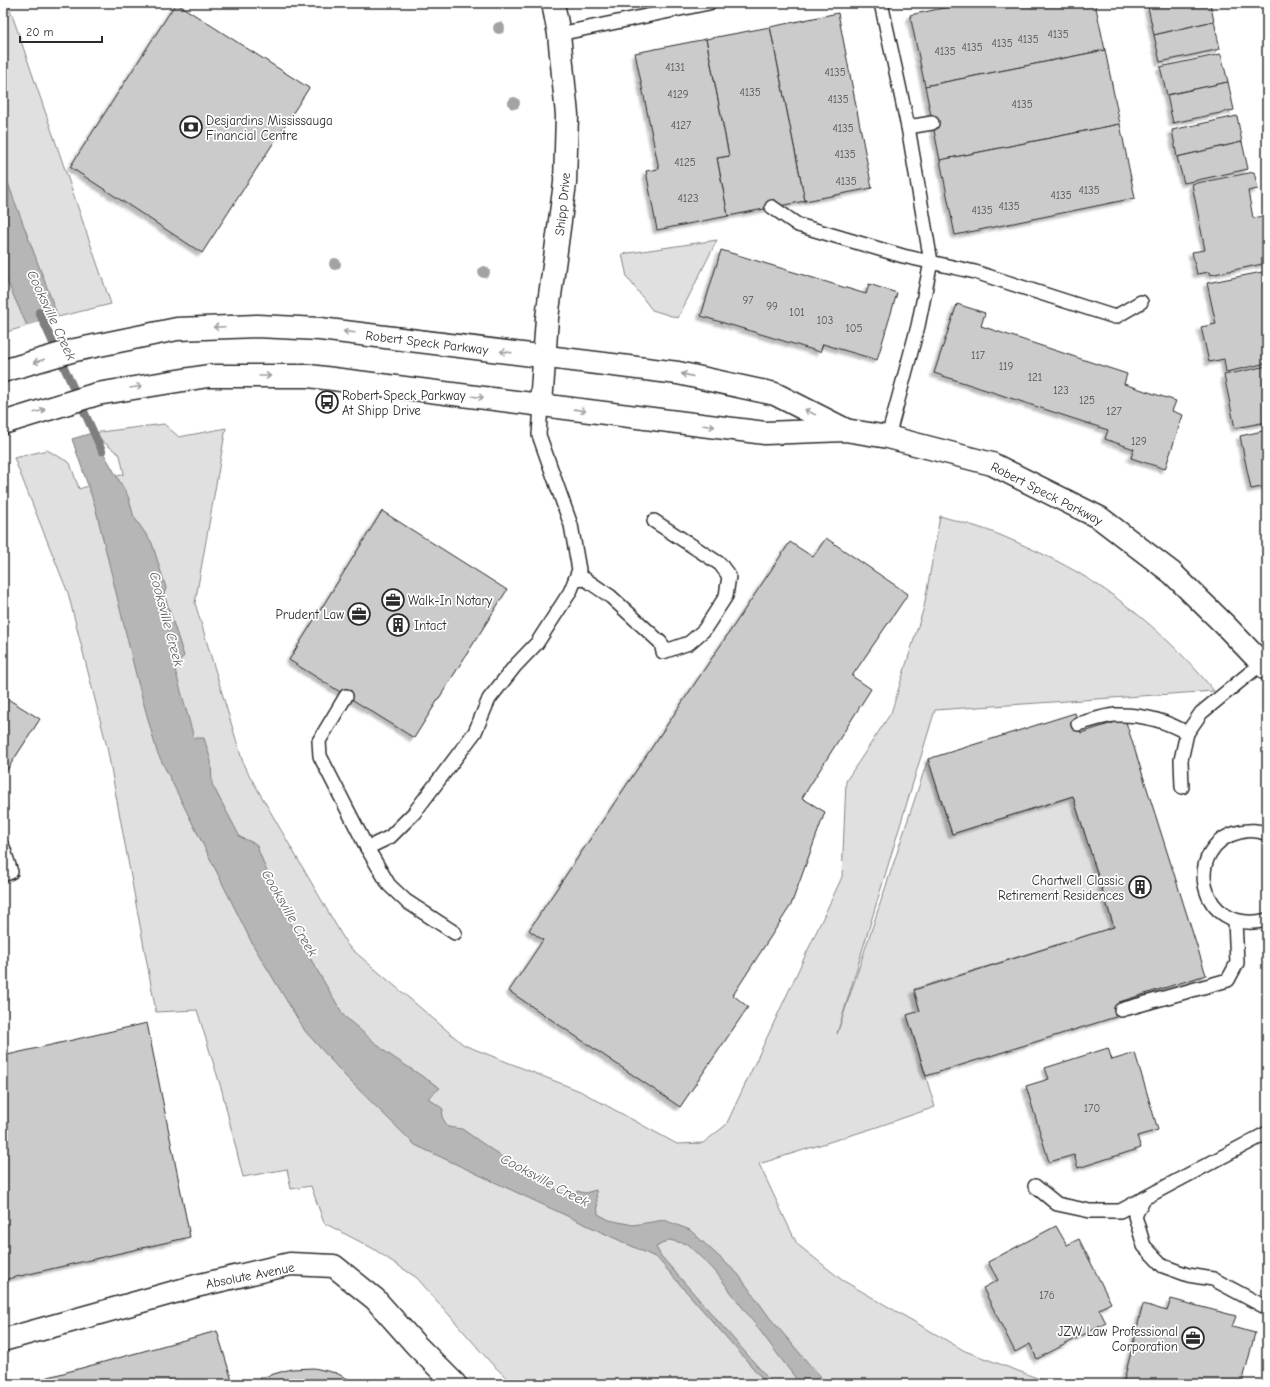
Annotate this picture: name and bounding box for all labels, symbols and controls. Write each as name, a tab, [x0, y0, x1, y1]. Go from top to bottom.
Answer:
scale bar	[20, 18, 102, 44]
text: 20 m	[26, 25, 54, 39]
house number: 4135	[1047, 28, 1069, 41]
house number: 4135	[1017, 33, 1039, 46]
house number: 4135	[991, 37, 1013, 50]
house number: 4135	[961, 41, 983, 54]
house number: 4135	[934, 45, 956, 58]
house number: 4131	[665, 61, 685, 74]
house number: 4135	[824, 66, 846, 79]
house number: 4135	[739, 86, 761, 99]
house number: 4129	[667, 88, 689, 101]
house number: 4135	[827, 93, 849, 106]
house number: 4135	[1011, 98, 1033, 111]
place label: Desjardins Mississauga Financial Centre	[206, 113, 333, 143]
bank icon: Desjardins Mississauga Financial Centre	[178, 114, 204, 140]
house number: 4127	[671, 119, 691, 132]
house number: 4135	[832, 122, 854, 135]
house number: 4135	[834, 148, 856, 161]
house number: 4125	[674, 156, 696, 169]
street label: Shipp Drive	[552, 171, 573, 236]
house number: 4135	[835, 175, 857, 188]
house number: 4135	[1078, 184, 1100, 197]
house number: 4135	[1050, 189, 1072, 202]
house number: 4123	[678, 192, 699, 205]
house number: 4135	[998, 200, 1020, 213]
house number: 4135	[971, 204, 993, 217]
water label: Cooksville Creek	[23, 267, 80, 363]
house number: 97	[742, 294, 754, 307]
house number: 99	[766, 300, 778, 313]
house number: 101	[789, 306, 805, 319]
house number: 103	[817, 314, 833, 327]
house number: 105	[845, 322, 863, 335]
one-way arrow	[213, 324, 226, 331]
one-way arrow	[343, 328, 356, 336]
street label: Robert Speck Parkway	[365, 328, 489, 357]
one-way arrow	[500, 348, 513, 355]
house number: 117	[971, 349, 985, 362]
one-way arrow	[33, 358, 46, 365]
house number: 119	[999, 360, 1013, 373]
one-way arrow	[681, 370, 694, 378]
house number: 121	[1028, 371, 1042, 384]
one-way arrow	[258, 372, 271, 380]
one-way arrow	[129, 383, 142, 391]
house number: 123	[1053, 384, 1069, 397]
place label: Robert Speck Parkway At Shipp Drive	[342, 388, 466, 418]
bus stop icon: Robert Speck Parkway At Shipp Drive	[314, 389, 340, 415]
one-way arrow	[471, 393, 484, 401]
house number: 125	[1079, 394, 1095, 407]
house number: 127	[1106, 405, 1122, 418]
one-way arrow	[573, 406, 586, 414]
one-way arrow	[34, 407, 47, 414]
one-way arrow	[805, 408, 817, 415]
one-way arrow	[702, 423, 715, 430]
house number: 129	[1131, 435, 1147, 448]
street label: Robert Speck Parkway	[988, 459, 1105, 528]
water label: Cooksville Creek	[146, 570, 187, 669]
office icon: Walk-In Notary	[380, 587, 406, 613]
place label: Walk-In Notary	[408, 593, 493, 608]
office icon: Prudent Law	[346, 601, 372, 627]
place label: Prudent Law	[276, 607, 344, 622]
building icon: Intact	[385, 612, 411, 638]
place label: Intact	[414, 618, 448, 633]
water label: Cooksville Creek	[258, 867, 321, 960]
place label: Chartwell Classic Retirement Residences	[998, 873, 1124, 903]
building icon: Chartwell Classic Retirement Residences	[1127, 874, 1153, 900]
house number: 170	[1084, 1102, 1100, 1115]
water label: Cooksville Creek	[498, 1150, 592, 1211]
street label: Absolute Avenue	[205, 1259, 296, 1291]
house number: 176	[1039, 1289, 1055, 1302]
place label: JZW Law Professional Corporation	[1057, 1324, 1178, 1354]
office icon: JZW Law Professional Corporation	[1180, 1325, 1206, 1351]

